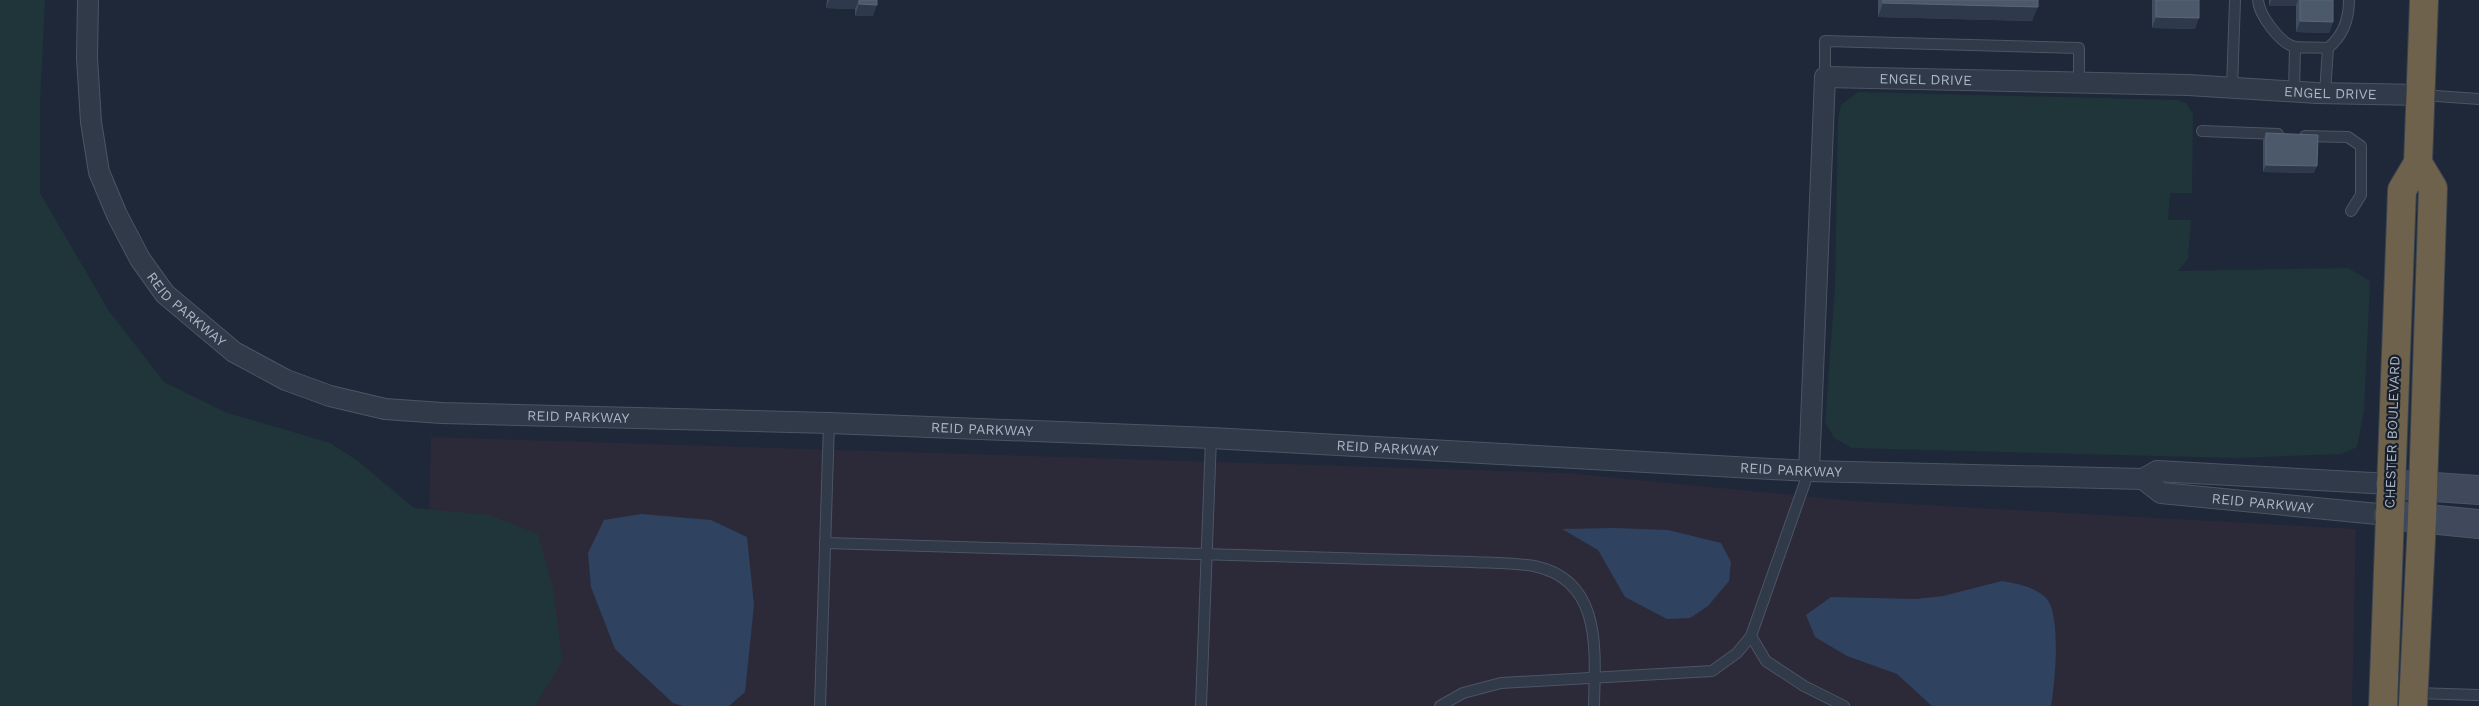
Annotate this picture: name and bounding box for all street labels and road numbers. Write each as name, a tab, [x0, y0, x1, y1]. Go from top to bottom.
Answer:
street label: ENGEL DRIVE	[1879, 70, 1972, 88]
street label: ENGEL DRIVE	[2284, 83, 2377, 102]
street label: REID PARKWAY	[144, 269, 229, 350]
street label: CHESTER BOULEVARD	[2381, 355, 2403, 509]
street label: REID PARKWAY	[527, 407, 630, 426]
street label: REID PARKWAY	[931, 419, 1033, 439]
street label: REID PARKWAY	[1336, 437, 1439, 459]
street label: REID PARKWAY	[1740, 459, 1842, 480]
street label: REID PARKWAY	[2211, 490, 2314, 516]

